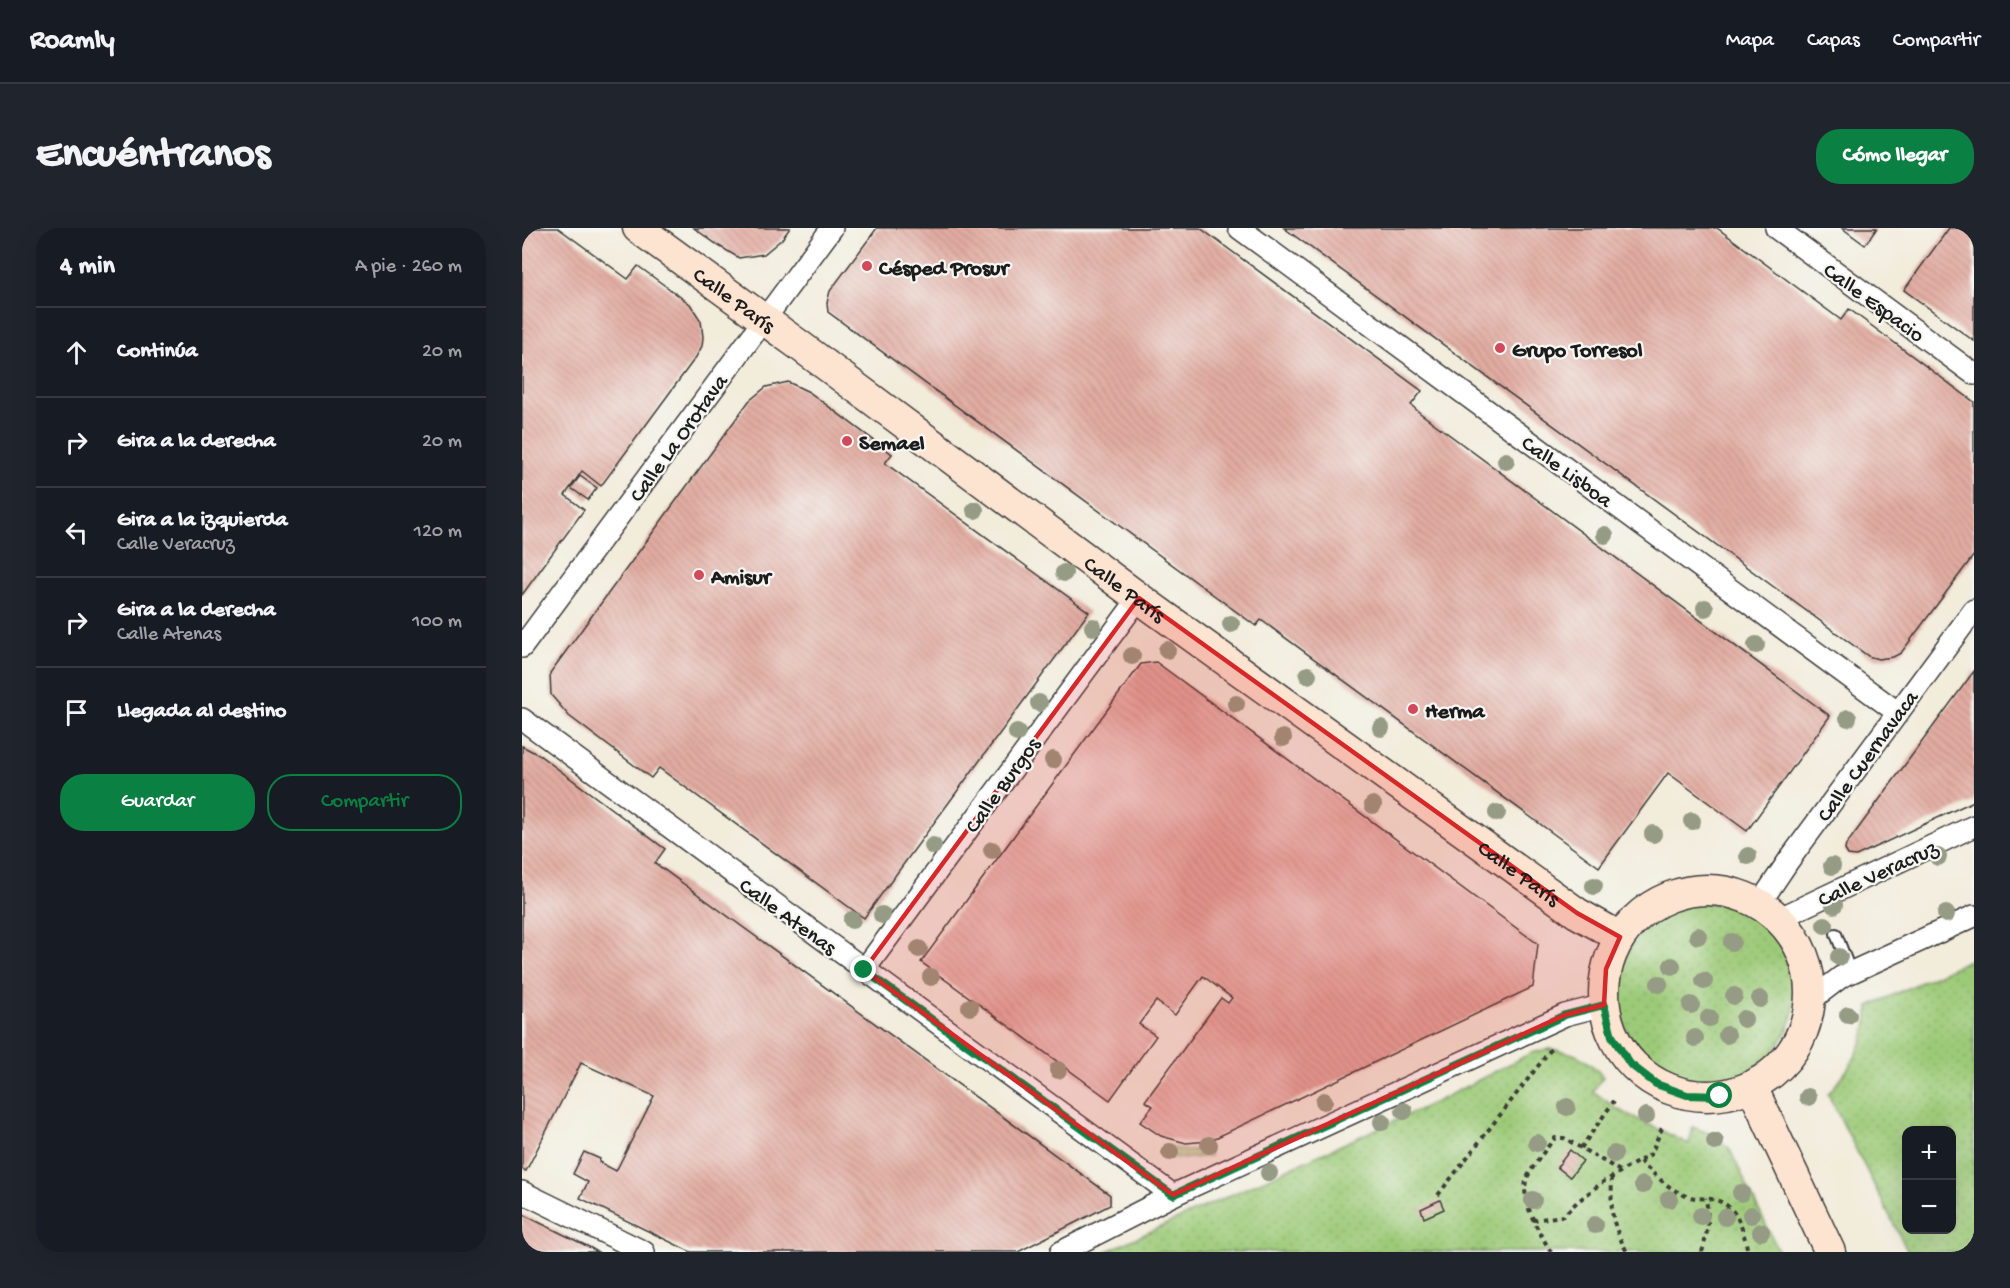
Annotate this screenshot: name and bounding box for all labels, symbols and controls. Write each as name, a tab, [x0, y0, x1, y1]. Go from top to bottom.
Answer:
text: Roamly	[30, 25, 115, 58]
text: Mapa	[1726, 29, 1774, 54]
text: Capas	[1807, 29, 1860, 54]
text: Compartir	[1893, 29, 1980, 54]
button: Cómo llegar	[1816, 129, 1974, 184]
text: Encuéntranos	[36, 132, 270, 181]
text: 4 min	[60, 252, 115, 283]
text: A pie · 260 m	[355, 256, 462, 279]
place label: Césped Prosur	[878, 257, 1010, 283]
marker: Césped Prosur	[860, 259, 874, 273]
street label: Calle Espacio	[1817, 259, 1928, 350]
street label: Calle París	[686, 263, 780, 341]
icon: ahead	[60, 336, 93, 369]
text: Continúa	[117, 339, 198, 365]
place label: Grupo Torresol	[1512, 339, 1643, 365]
text: 20 m	[422, 341, 462, 364]
marker: Grupo Torresol	[1493, 341, 1507, 355]
street label: Calle La Orotava	[625, 370, 736, 508]
icon: right	[60, 426, 93, 459]
text: Gira a la derecha	[117, 429, 275, 455]
text: 20 m	[422, 431, 462, 454]
street label: Calle Lisboa	[1515, 431, 1617, 516]
place label: Semael	[859, 432, 925, 458]
marker: Semael	[840, 434, 854, 448]
text: Gira a la izquierda	[117, 508, 288, 534]
icon: left	[60, 516, 93, 549]
text: 120 m	[414, 521, 462, 544]
text: Calle Veracruz	[117, 534, 235, 557]
street label: Calle París	[1077, 552, 1170, 630]
place label: Amisur	[710, 566, 773, 592]
marker: Amisur	[692, 568, 706, 582]
text: Gira a la derecha	[117, 598, 275, 624]
icon: right	[60, 606, 93, 639]
text: 100 m	[412, 611, 462, 634]
text: Calle Atenas	[117, 624, 221, 647]
street label: Calle Cuernavaca	[1813, 686, 1926, 828]
icon: arrive	[60, 696, 93, 729]
text: Llegada al destino	[117, 699, 287, 725]
place label: Herma	[1425, 700, 1486, 726]
marker: Herma	[1406, 702, 1420, 716]
street label: Calle Burgos	[961, 733, 1048, 839]
button: Guardar	[60, 774, 255, 831]
button: Compartir	[267, 774, 462, 831]
street label: Calle Veracruz	[1815, 836, 1944, 915]
street label: Calle París	[1471, 837, 1565, 914]
street label: Calle Atenas	[733, 874, 841, 963]
route end	[850, 956, 876, 982]
route start	[1706, 1082, 1732, 1108]
map controls	[1902, 1126, 1956, 1234]
button: +	[1902, 1126, 1956, 1180]
button: −	[1902, 1180, 1956, 1234]

